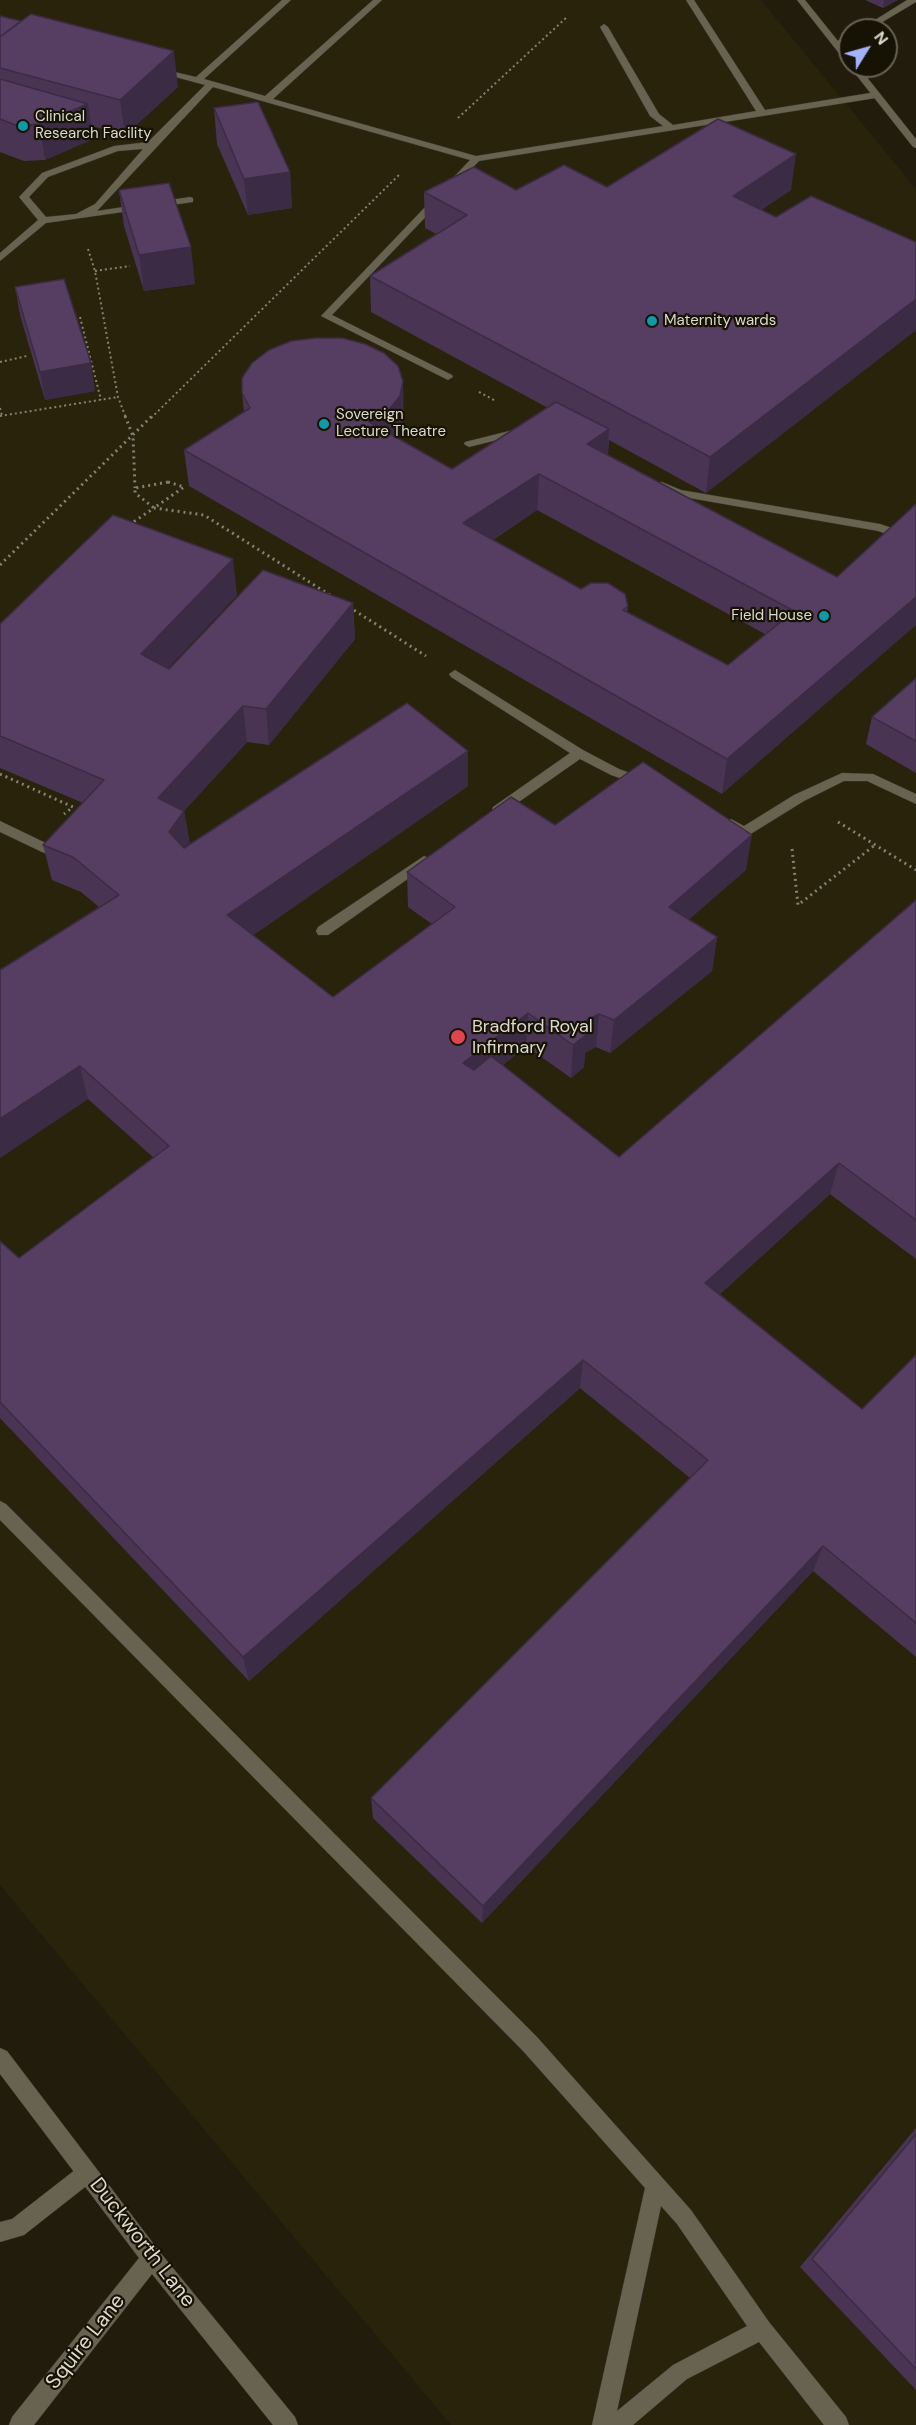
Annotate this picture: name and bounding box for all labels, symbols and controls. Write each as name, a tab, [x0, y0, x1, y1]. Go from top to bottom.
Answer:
north arrow	[838, 18, 898, 78]
text: N	[869, 27, 893, 49]
place label: Clinical Research Facility	[35, 108, 152, 143]
marker: Clinical Research Facility	[16, 119, 30, 133]
place label: Maternity wards	[664, 312, 776, 330]
marker: Maternity wards	[645, 314, 659, 328]
place label: Sovereign Lecture Theatre	[336, 406, 446, 441]
marker: Sovereign Lecture Theatre	[317, 417, 331, 431]
place label: Field House	[731, 607, 812, 625]
marker: Field House	[817, 609, 831, 623]
place label: Bradford Royal Infirmary	[472, 1016, 593, 1058]
marker: Bradford Royal Infirmary	[449, 1028, 467, 1046]
street label: Duckworth Lane	[84, 2173, 200, 2313]
street label: Squire Lane	[41, 2289, 131, 2395]

